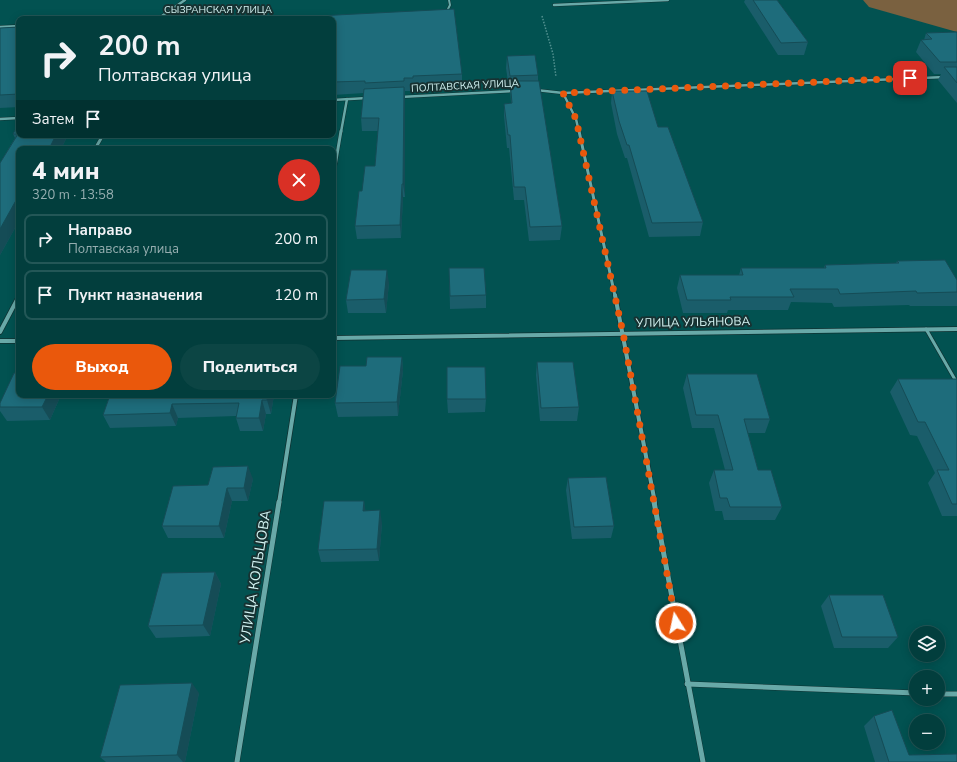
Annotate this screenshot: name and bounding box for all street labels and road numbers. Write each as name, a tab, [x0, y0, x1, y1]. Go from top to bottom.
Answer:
street label: СЫЗРАНСКАЯ УЛИЦА	[164, 3, 273, 17]
street label: ПОЛТАВСКАЯ УЛИЦА	[411, 76, 520, 96]
street label: УЛИЦА УЛЬЯНОВА	[635, 313, 751, 331]
street label: УЛИЦА КОЛЬЦОВА	[235, 509, 275, 646]

